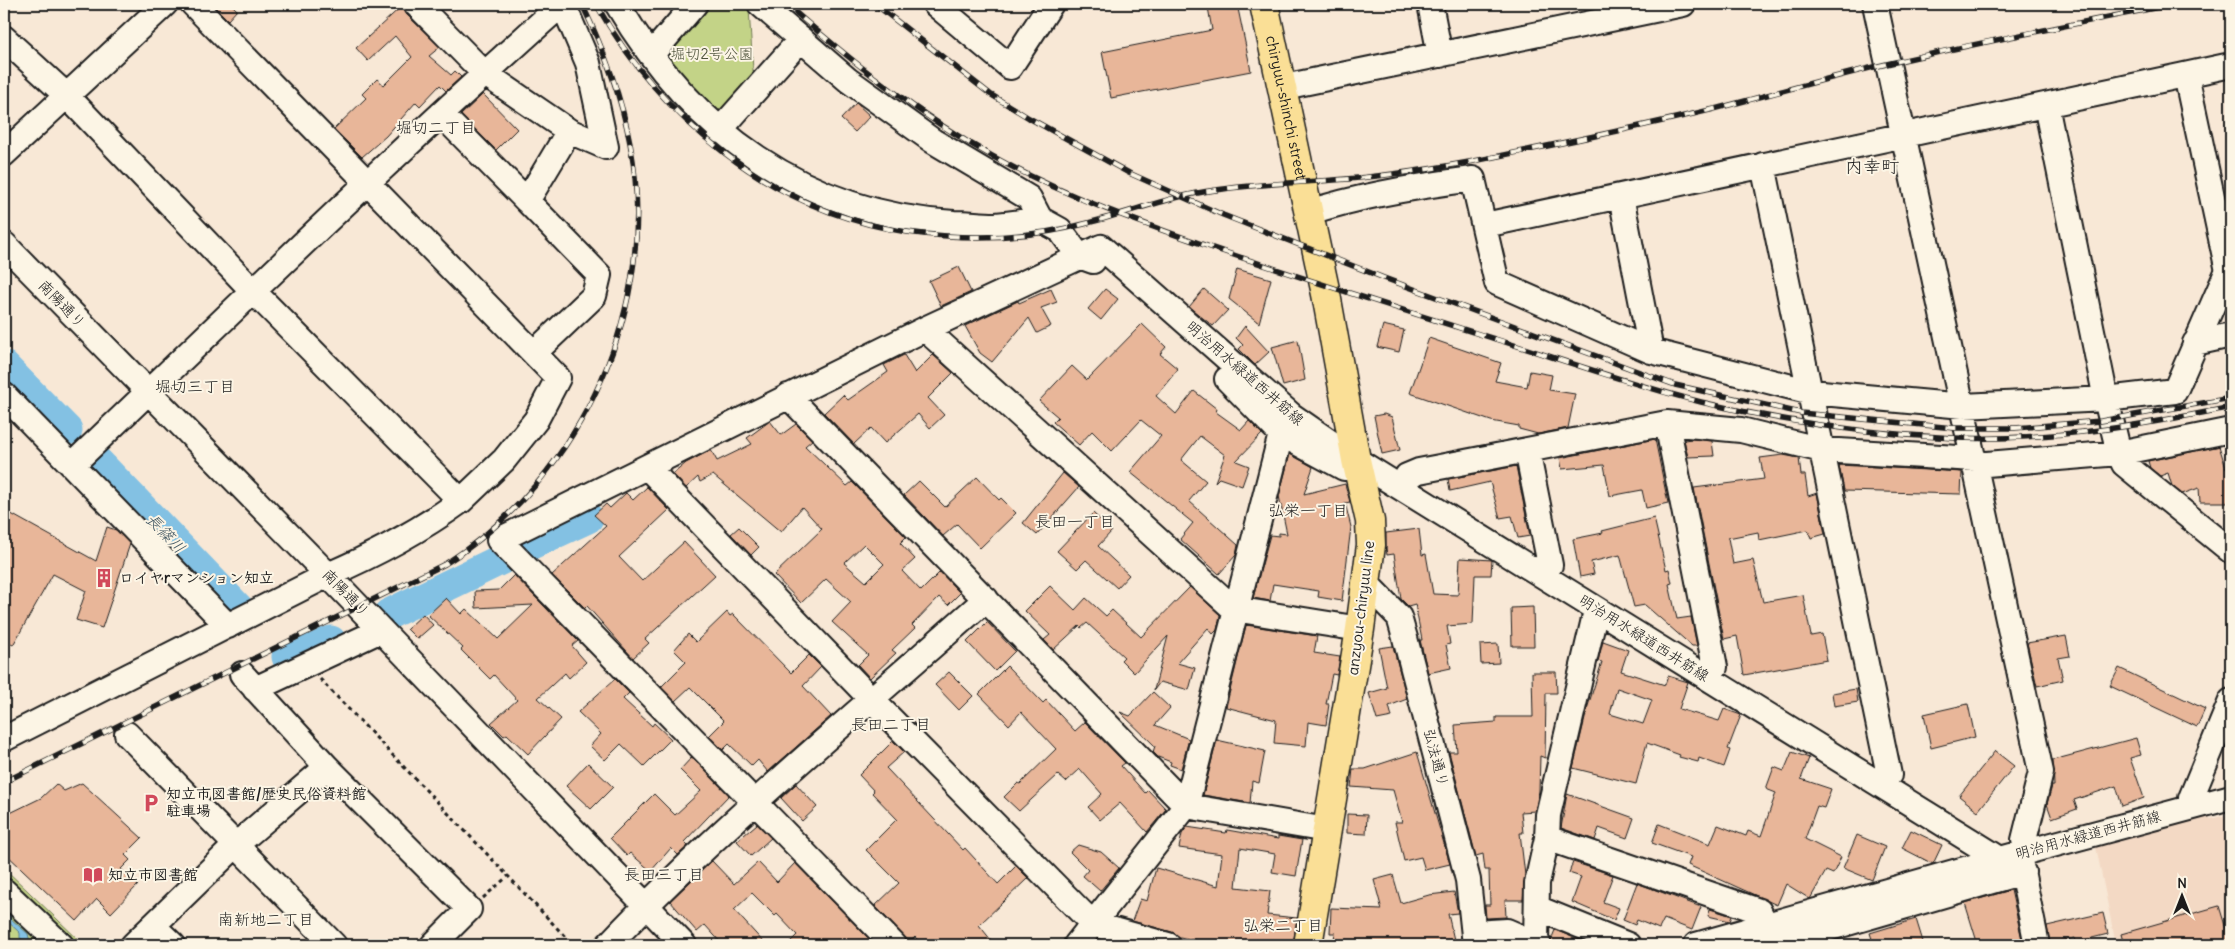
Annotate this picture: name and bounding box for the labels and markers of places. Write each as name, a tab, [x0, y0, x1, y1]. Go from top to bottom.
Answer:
building icon: ロイヤrマンション知立	[93, 567, 115, 589]
place label: ロイヤrマンション知立	[119, 568, 274, 587]
place label: 知立市図書館/歴史民俗資料館 駐車場	[166, 784, 366, 820]
parking icon: 知立市図書館/歴史民俗資料館 駐車場	[140, 792, 162, 814]
library icon: 知立市図書館	[82, 864, 104, 886]
place label: 知立市図書館	[108, 865, 198, 884]

